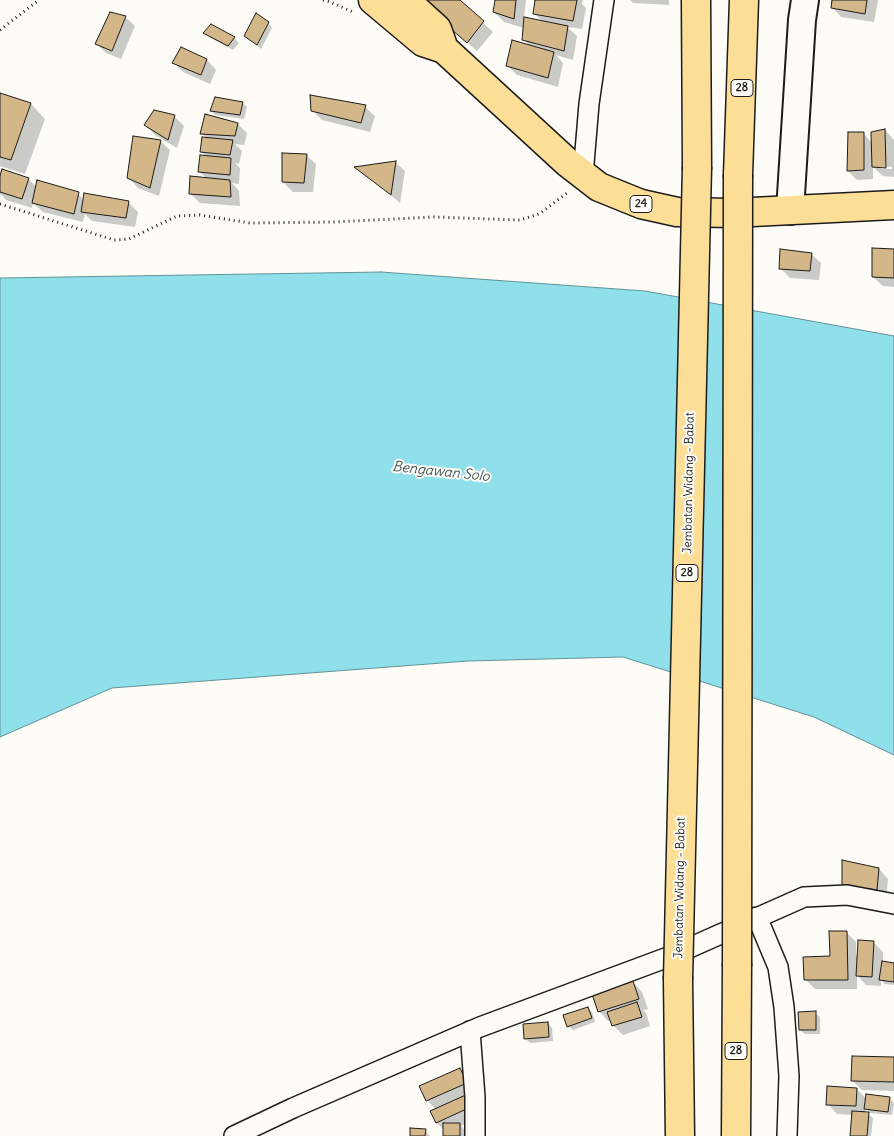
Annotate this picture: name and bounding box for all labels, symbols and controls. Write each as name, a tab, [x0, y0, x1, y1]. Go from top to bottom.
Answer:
road number: 28	[731, 80, 753, 96]
road number: 24	[630, 195, 652, 212]
street label: Jembatan Widang - Babat	[681, 412, 697, 554]
water label: Bengawan Solo	[392, 459, 490, 485]
road number: 28	[676, 564, 698, 582]
street label: Jembatan Widang - Babat	[672, 817, 688, 959]
road number: 28	[725, 1042, 747, 1060]

